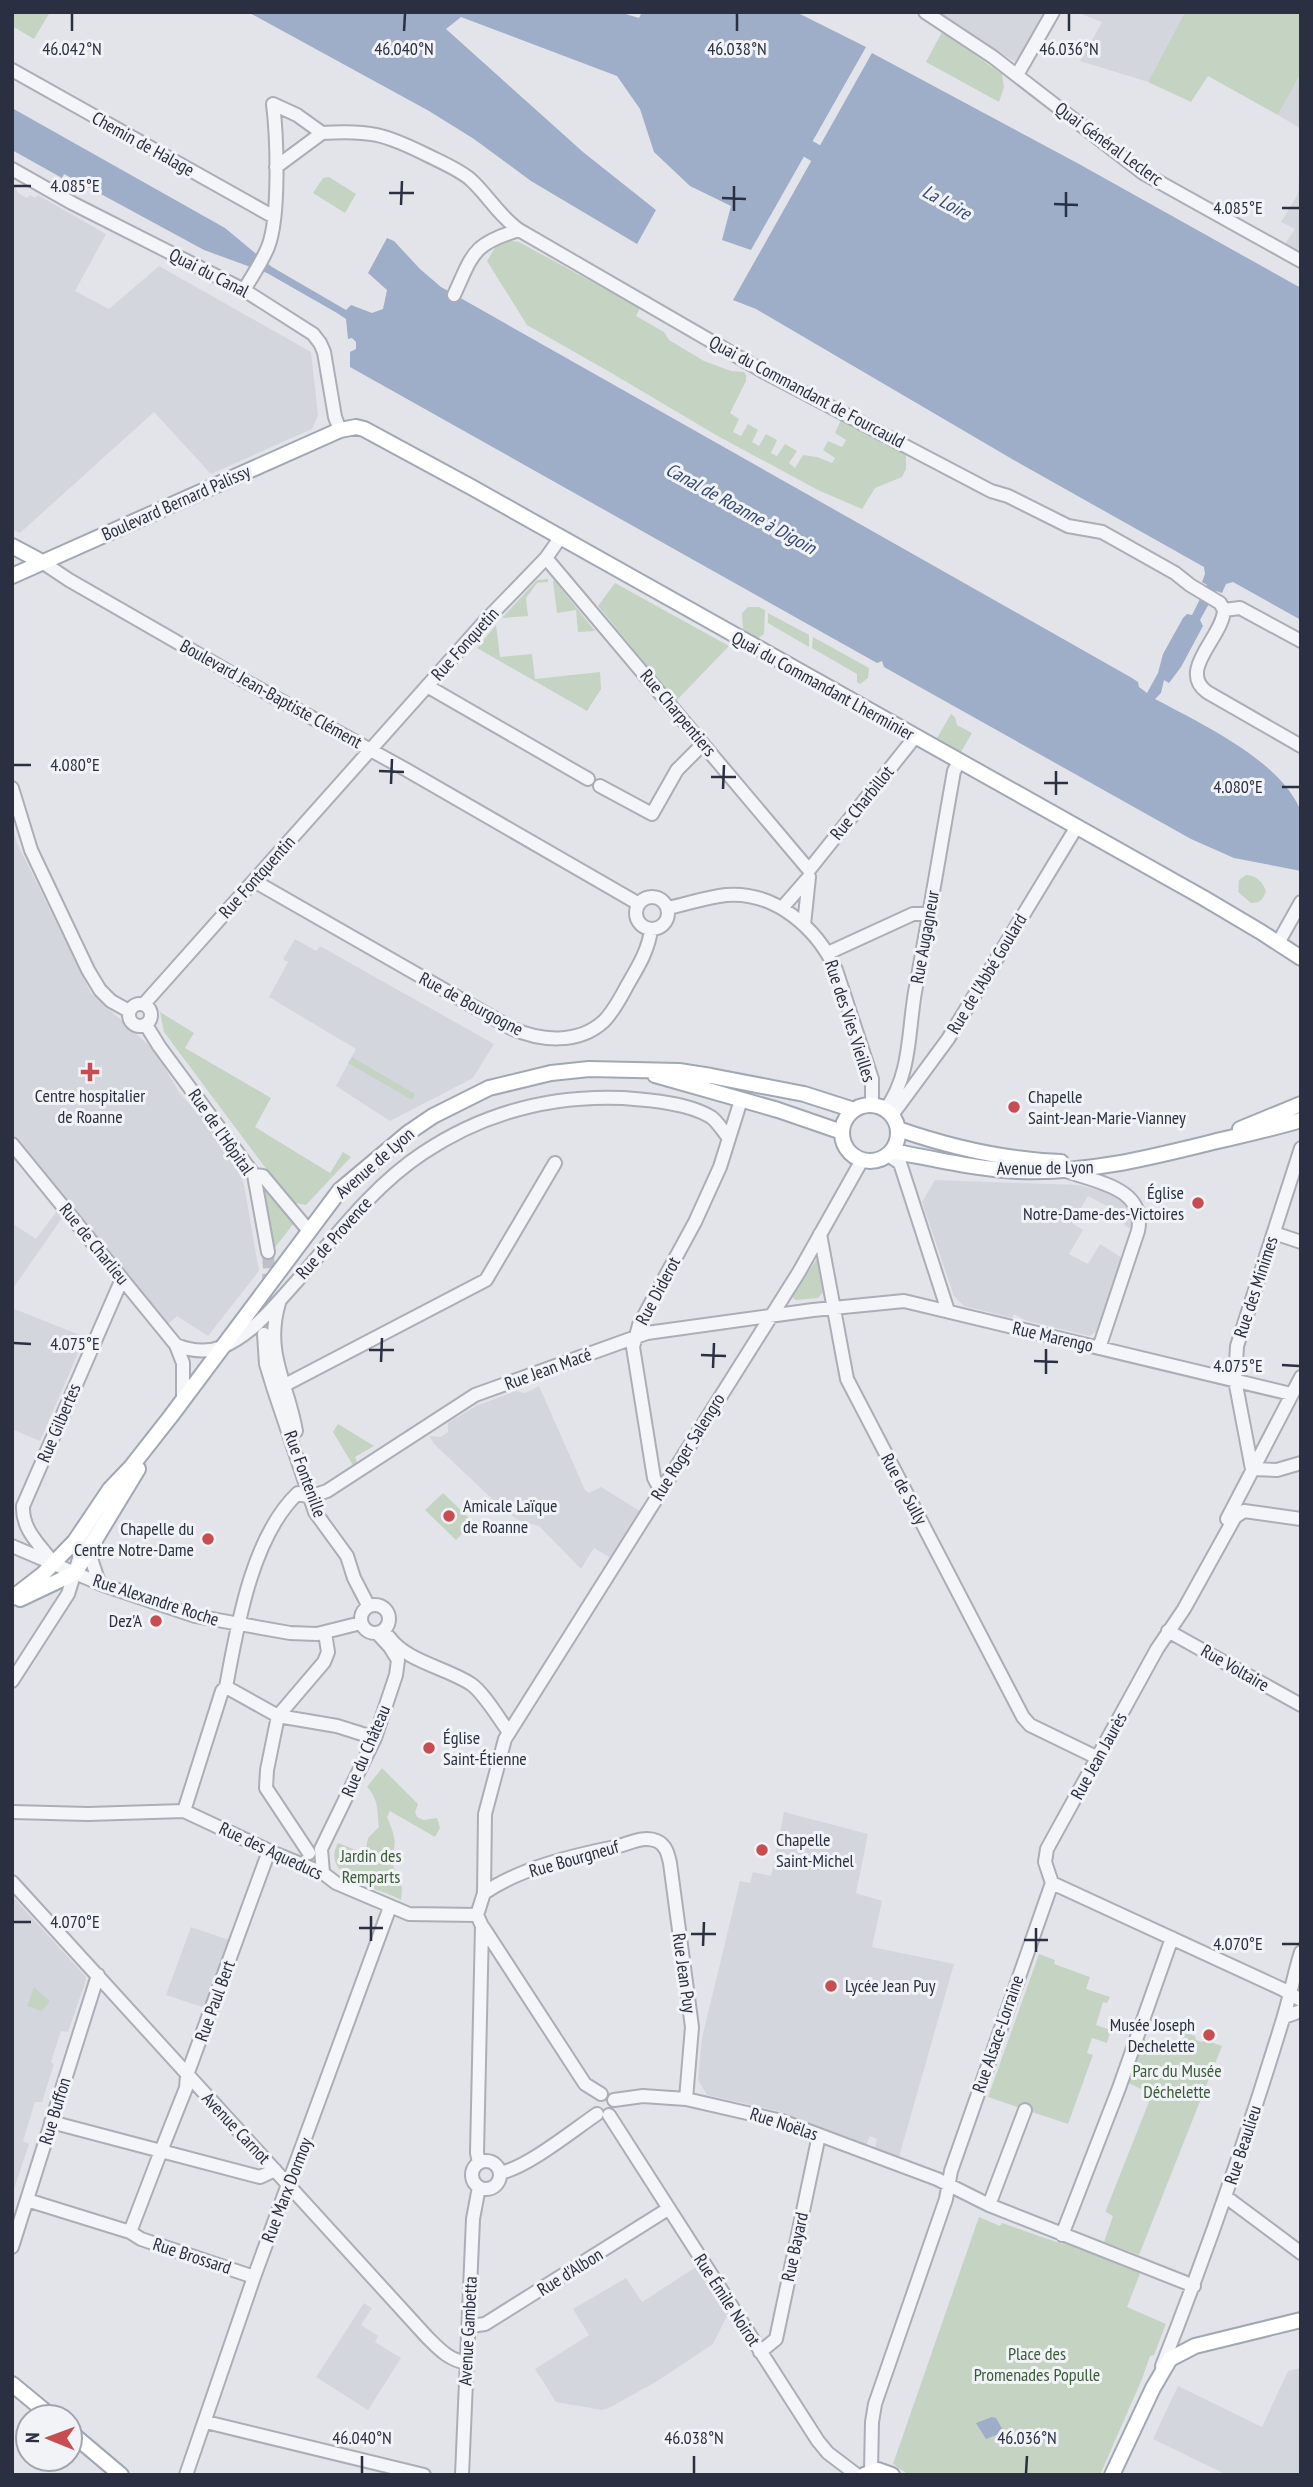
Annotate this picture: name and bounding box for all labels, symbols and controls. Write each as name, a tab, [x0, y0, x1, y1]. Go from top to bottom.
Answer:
text: 46.042°N	[42, 37, 102, 60]
text: 46.040°N	[374, 37, 434, 60]
text: 46.038°N	[707, 37, 767, 60]
text: 46.036°N	[1039, 37, 1099, 60]
street label: Quai Général Leclerc	[1051, 97, 1168, 191]
street label: Chemin de Halage	[88, 106, 198, 181]
text: 4.085°E	[50, 174, 100, 197]
water label: La Loire	[919, 179, 976, 226]
text: 4.085°E	[1213, 196, 1263, 219]
street label: Quai du Canal	[165, 243, 254, 303]
street label: Quai du Commandant de Fourcauld	[706, 330, 909, 453]
water label: Canal de Roanne à Digoin	[662, 457, 822, 560]
street label: Boulevard Bernard Palissy	[98, 459, 254, 546]
street label: Rue Fonquetin	[426, 602, 503, 685]
street label: Quai du Commandant Lherminier	[728, 626, 919, 745]
street label: Boulevard Jean-Baptiste Clément	[176, 634, 366, 753]
street label: Rue Charpentiers	[635, 665, 721, 761]
text: 4.080°E	[50, 753, 100, 776]
street label: Rue Charbillot	[825, 761, 899, 844]
text: 4.080°E	[1213, 775, 1263, 798]
street label: Rue Fontquentin	[214, 831, 300, 923]
street label: Rue Augagneur	[905, 888, 944, 985]
street label: Rue de l'Abbé Goulard	[942, 909, 1032, 1038]
street label: Rue des Vies Vieilles	[820, 957, 881, 1085]
street label: Rue de Bourgogne	[415, 967, 527, 1041]
marker: Centre hospitalier de Roanne	[80, 1062, 100, 1082]
place label: Centre hospitalier de Roanne	[35, 1084, 145, 1128]
street label: Rue de l'Hôpital	[183, 1084, 260, 1180]
place label: Chapelle Saint-Jean-Marie-Vianney	[1028, 1085, 1186, 1129]
marker: Chapelle Saint-Jean-Marie-Vianney	[1006, 1099, 1022, 1115]
street label: Avenue de Lyon	[331, 1122, 419, 1203]
street label: Avenue de Lyon	[996, 1155, 1094, 1180]
place label: Église Notre-Dame-des-Victoires	[1023, 1181, 1184, 1225]
street label: Rue de Provence	[291, 1192, 377, 1284]
marker: Église Notre-Dame-des-Victoires	[1190, 1195, 1206, 1211]
street label: Rue de Charlieu	[54, 1198, 134, 1289]
street label: Rue des Minimes	[1228, 1233, 1283, 1340]
street label: Rue Diderot	[630, 1253, 685, 1329]
street label: Rue Marengo	[1010, 1316, 1096, 1357]
text: 4.075°E	[50, 1332, 100, 1355]
street label: Rue Jean Macé	[501, 1342, 594, 1395]
text: 4.075°E	[1213, 1354, 1263, 1377]
street label: Rue Gilbertes	[32, 1380, 85, 1466]
street label: Rue Roger Salengro	[645, 1389, 730, 1505]
street label: Rue Fontenille	[279, 1427, 332, 1520]
street label: Rue de Sully	[876, 1449, 933, 1529]
place label: Amicale Laïque de Roanne	[463, 1494, 558, 1538]
marker: Amicale Laïque de Roanne	[441, 1508, 457, 1524]
place label: Chapelle du Centre Notre-Dame	[74, 1517, 194, 1561]
marker: Chapelle du Centre Notre-Dame	[200, 1531, 216, 1547]
street label: Rue Alexandre Roche	[90, 1568, 222, 1631]
place label: Dez'A	[109, 1609, 142, 1632]
marker: Dez'A	[148, 1613, 164, 1629]
street label: Rue Voltaire	[1197, 1639, 1274, 1696]
street label: Rue du Château	[336, 1701, 395, 1800]
street label: Rue Jean Jaurès	[1065, 1708, 1132, 1803]
place label: Église Saint-Étienne	[443, 1726, 527, 1770]
marker: Église Saint-Étienne	[421, 1740, 437, 1756]
street label: Rue des Aqueducs	[216, 1817, 327, 1885]
place label: Chapelle Saint-Michel	[776, 1828, 855, 1872]
street label: Rue Bourgneuf	[526, 1834, 623, 1882]
marker: Chapelle Saint-Michel	[754, 1842, 770, 1858]
park label: Jardin des Remparts	[339, 1844, 402, 1888]
text: 4.070°E	[50, 1910, 100, 1933]
street label: Rue Jean Puy	[667, 1931, 702, 2015]
text: 4.070°E	[1213, 1932, 1263, 1955]
street label: Rue Paul Bert	[189, 1957, 240, 2045]
street label: Rue Alsace-Lorraine	[967, 1972, 1028, 2096]
place label: Lycée Jean Puy	[845, 1974, 936, 1997]
marker: Lycée Jean Puy	[823, 1978, 839, 1994]
place label: Musée Joseph Dechelette	[1110, 2013, 1195, 2057]
marker: Musée Joseph Dechelette	[1201, 2027, 1217, 2043]
park label: Parc du Musée Déchelette	[1132, 2059, 1222, 2103]
street label: Rue Buffon	[33, 2075, 76, 2147]
street label: Avenue Carnot	[197, 2087, 276, 2168]
street label: Rue Noëlas	[747, 2102, 821, 2145]
street label: Rue Beaulieu	[1219, 2102, 1266, 2187]
street label: Rue Marx Dormoy	[256, 2134, 317, 2245]
street label: Rue Bayard	[776, 2210, 813, 2284]
street label: Rue Brossard	[150, 2232, 234, 2279]
street label: Rue d'Albon	[533, 2242, 607, 2301]
street label: Rue Émile Noirot	[689, 2249, 766, 2350]
street label: Avenue Gambetta	[453, 2276, 482, 2386]
park label: Place des Promenades Populle	[974, 2342, 1100, 2386]
north arrow	[14, 2403, 84, 2473]
text: 46.040°N	[332, 2426, 392, 2449]
text: 46.038°N	[664, 2426, 724, 2449]
text: 46.036°N	[997, 2426, 1057, 2449]
text: N	[20, 2432, 44, 2443]

